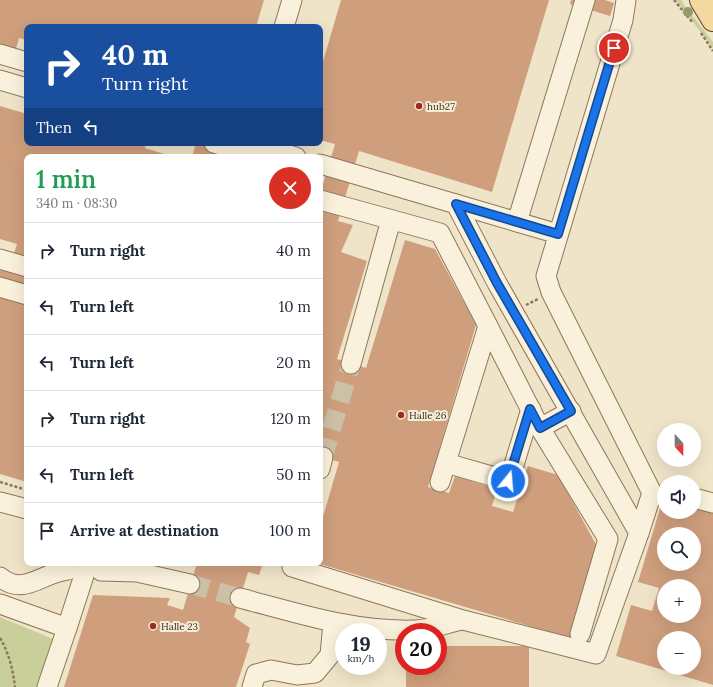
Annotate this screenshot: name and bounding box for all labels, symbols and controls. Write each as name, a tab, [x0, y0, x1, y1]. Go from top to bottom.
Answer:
pin	[597, 31, 631, 65]
text: 40 m	[102, 37, 168, 73]
icon: arrive	[603, 37, 625, 59]
icon: right	[36, 40, 88, 92]
text: Turn right	[102, 72, 188, 95]
place label: hub27	[427, 100, 455, 113]
marker: hub27	[414, 101, 424, 111]
icon: left	[80, 116, 102, 138]
text: Then	[36, 118, 72, 137]
text: 1 min	[36, 164, 96, 195]
button: close	[269, 167, 311, 209]
text: 340 m · 08:30	[36, 195, 117, 212]
icon: right	[36, 240, 58, 262]
text: Turn right	[70, 241, 146, 260]
text: 40 m	[276, 241, 311, 260]
icon: left	[36, 296, 58, 318]
text: Turn left	[70, 297, 134, 316]
text: 10 m	[279, 297, 311, 316]
icon: left	[36, 352, 58, 374]
text: Turn left	[70, 353, 134, 372]
text: 20 m	[276, 353, 311, 372]
icon: right	[36, 408, 58, 430]
text: Turn right	[70, 409, 146, 428]
text: 120 m	[271, 409, 311, 428]
place label: Halle 26	[409, 409, 447, 422]
marker: Halle 26	[396, 410, 406, 420]
north arrow	[657, 423, 701, 467]
map controls	[657, 423, 701, 675]
position arrow	[487, 460, 529, 502]
icon: left	[36, 464, 58, 486]
text: Turn left	[70, 465, 134, 484]
text: 50 m	[276, 465, 311, 484]
button: sound	[657, 475, 701, 519]
icon: arrive	[36, 520, 58, 542]
text: Arrive at destination	[70, 521, 219, 540]
text: 100 m	[270, 521, 311, 540]
button: search	[657, 527, 701, 571]
button: +	[657, 579, 701, 623]
place label: Halle 23	[161, 620, 199, 633]
marker: Halle 23	[148, 621, 158, 631]
speed limit sign: 20	[395, 623, 447, 675]
text: 19	[351, 631, 371, 656]
button: −	[657, 631, 701, 675]
text: km/h	[347, 652, 375, 665]

